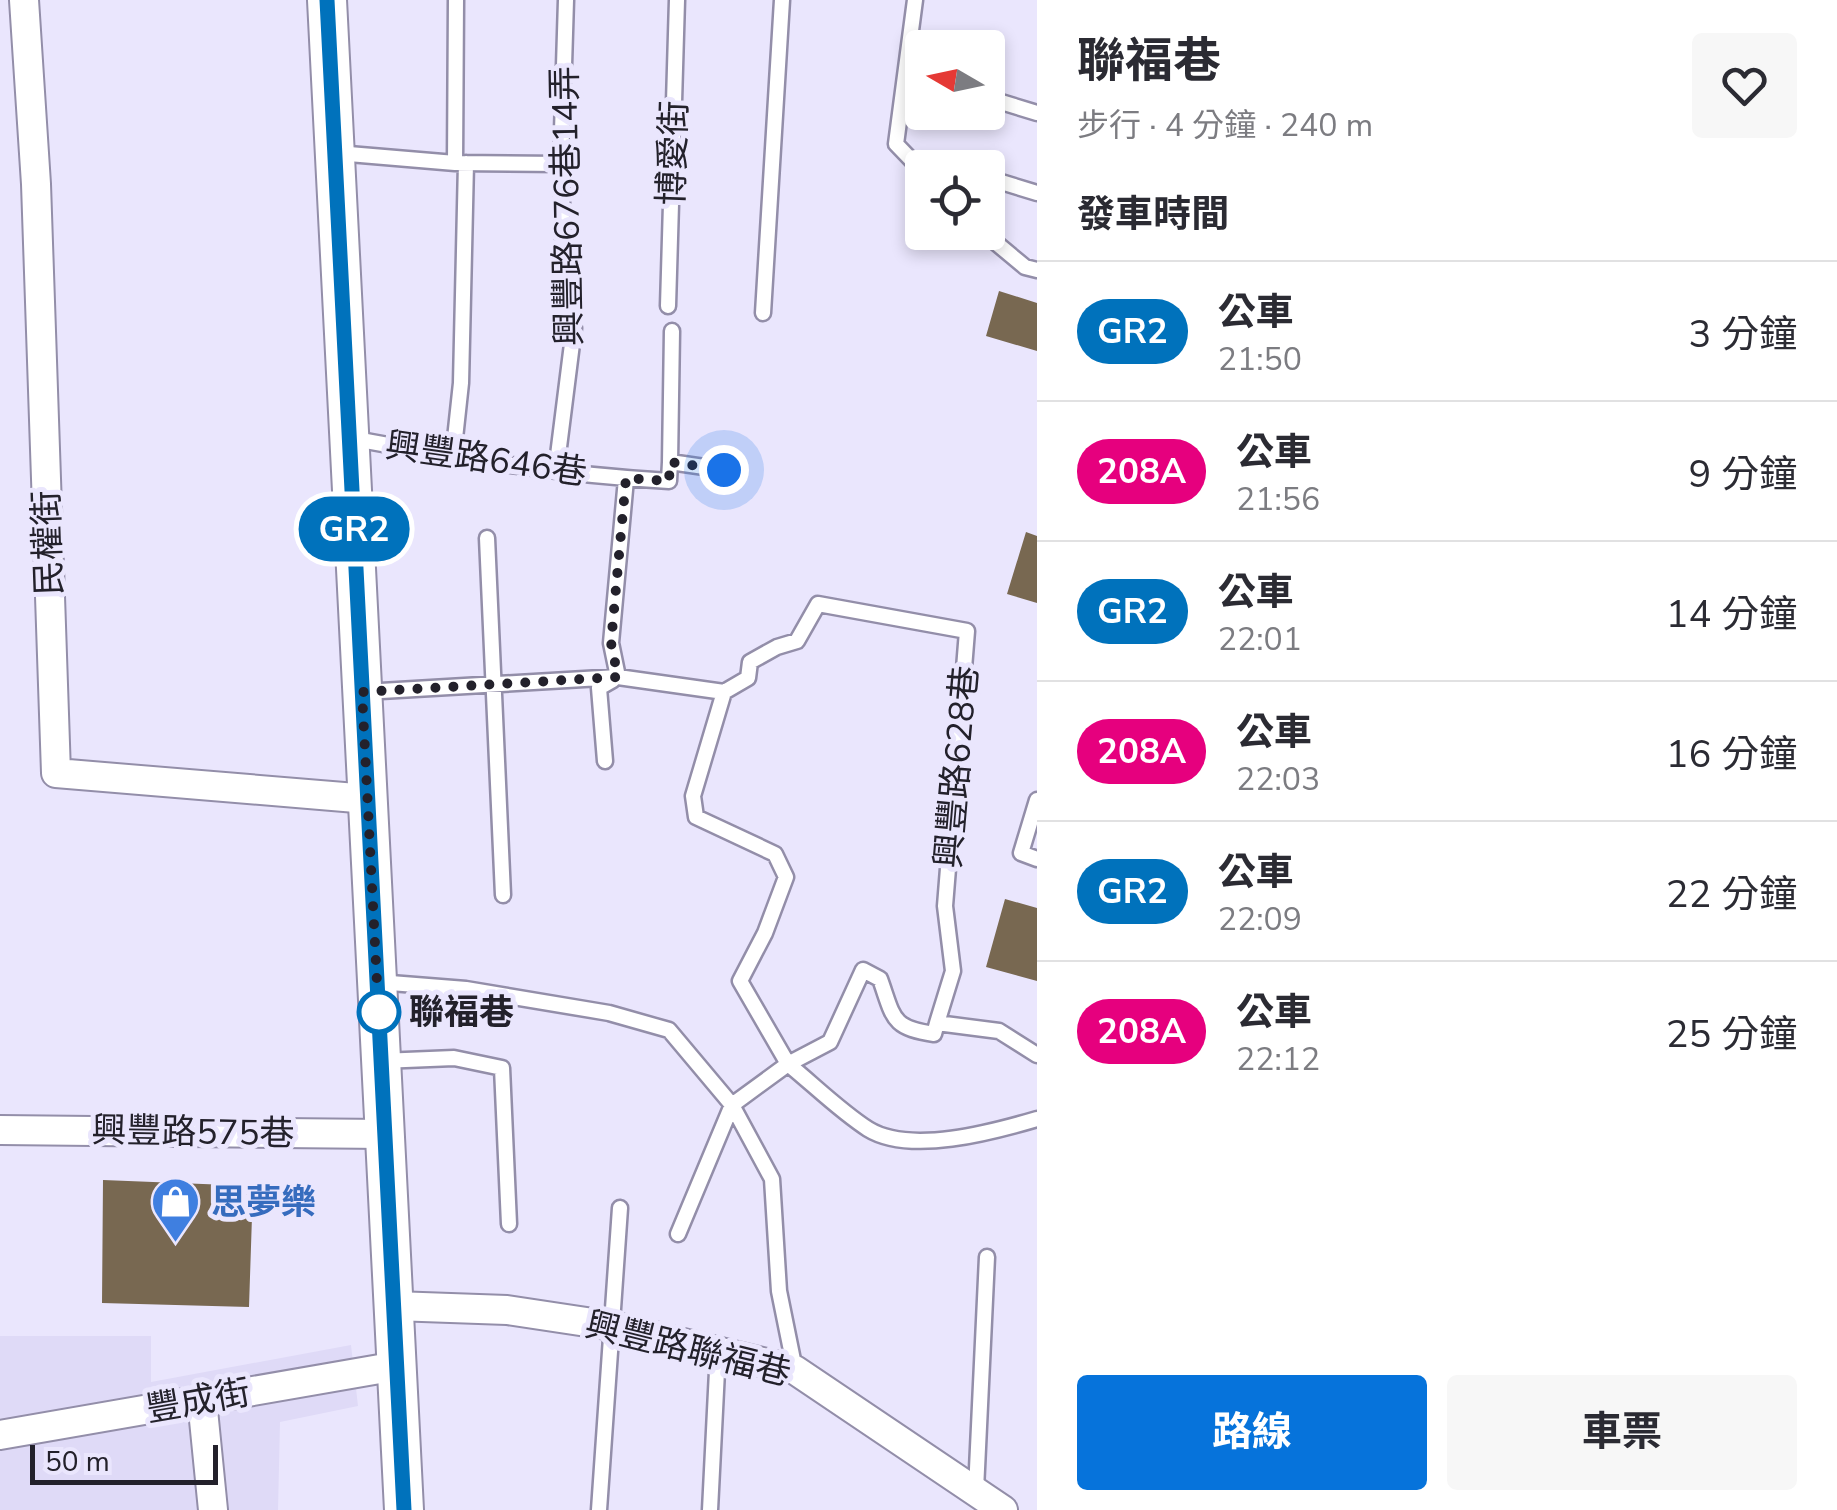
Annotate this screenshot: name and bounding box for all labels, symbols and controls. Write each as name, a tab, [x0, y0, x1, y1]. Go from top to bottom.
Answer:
text: 聯福巷	[1077, 28, 1221, 94]
north arrow	[905, 30, 1005, 130]
map controls	[905, 30, 1005, 250]
button: heart	[1692, 33, 1797, 138]
street label: 興豐路676巷14弄	[541, 66, 593, 346]
street label: 博愛街	[648, 100, 698, 206]
text: 步行 · 4 分鐘 · 240 m	[1077, 104, 1373, 147]
button: locate	[905, 150, 1005, 250]
text: 發車時間	[1077, 189, 1229, 240]
text: 公車	[1218, 287, 1294, 338]
text: GR2	[1097, 308, 1168, 355]
text: 3 分鐘	[1688, 309, 1797, 360]
text: 21:50	[1218, 338, 1302, 381]
street label: 興豐路646巷	[382, 422, 590, 496]
text: 公車	[1236, 427, 1312, 478]
your location	[699, 445, 749, 495]
text: 208A	[1097, 448, 1186, 495]
text: 9 分鐘	[1688, 449, 1797, 500]
text: 21:56	[1236, 478, 1320, 521]
street label: 民權街	[23, 490, 73, 596]
line badge: GR2	[296, 496, 412, 562]
text: GR2	[319, 506, 389, 553]
text: 公車	[1218, 567, 1294, 618]
text: GR2	[1097, 588, 1168, 635]
text: 14 分鐘	[1666, 589, 1797, 640]
text: 22:01	[1218, 618, 1302, 661]
street label: 興豐路628巷	[925, 664, 989, 870]
text: 公車	[1236, 707, 1312, 758]
text: 208A	[1097, 728, 1186, 775]
text: 16 分鐘	[1666, 729, 1797, 780]
text: 22:03	[1236, 758, 1320, 801]
text: 公車	[1218, 847, 1294, 898]
text: GR2	[1097, 868, 1168, 915]
text: 22 分鐘	[1666, 869, 1797, 920]
text: 22:09	[1218, 898, 1302, 941]
text: 公車	[1236, 987, 1312, 1038]
place label: 聯福巷	[409, 989, 514, 1036]
marker: 聯福巷	[358, 991, 400, 1033]
text: 208A	[1097, 1008, 1186, 1055]
text: 25 分鐘	[1666, 1009, 1797, 1060]
text: 22:12	[1236, 1038, 1320, 1081]
street label: 興豐路575巷	[91, 1107, 295, 1157]
shop icon: 思夢樂	[150, 1176, 202, 1244]
place label: 思夢樂	[211, 1179, 316, 1226]
street label: 興豐路聯福巷	[580, 1301, 796, 1397]
street label: 豐成街	[142, 1369, 254, 1433]
button: 路線	[1077, 1375, 1427, 1490]
button: 車票	[1447, 1375, 1797, 1490]
scale bar	[30, 1440, 218, 1484]
text: 50 m	[45, 1443, 110, 1481]

